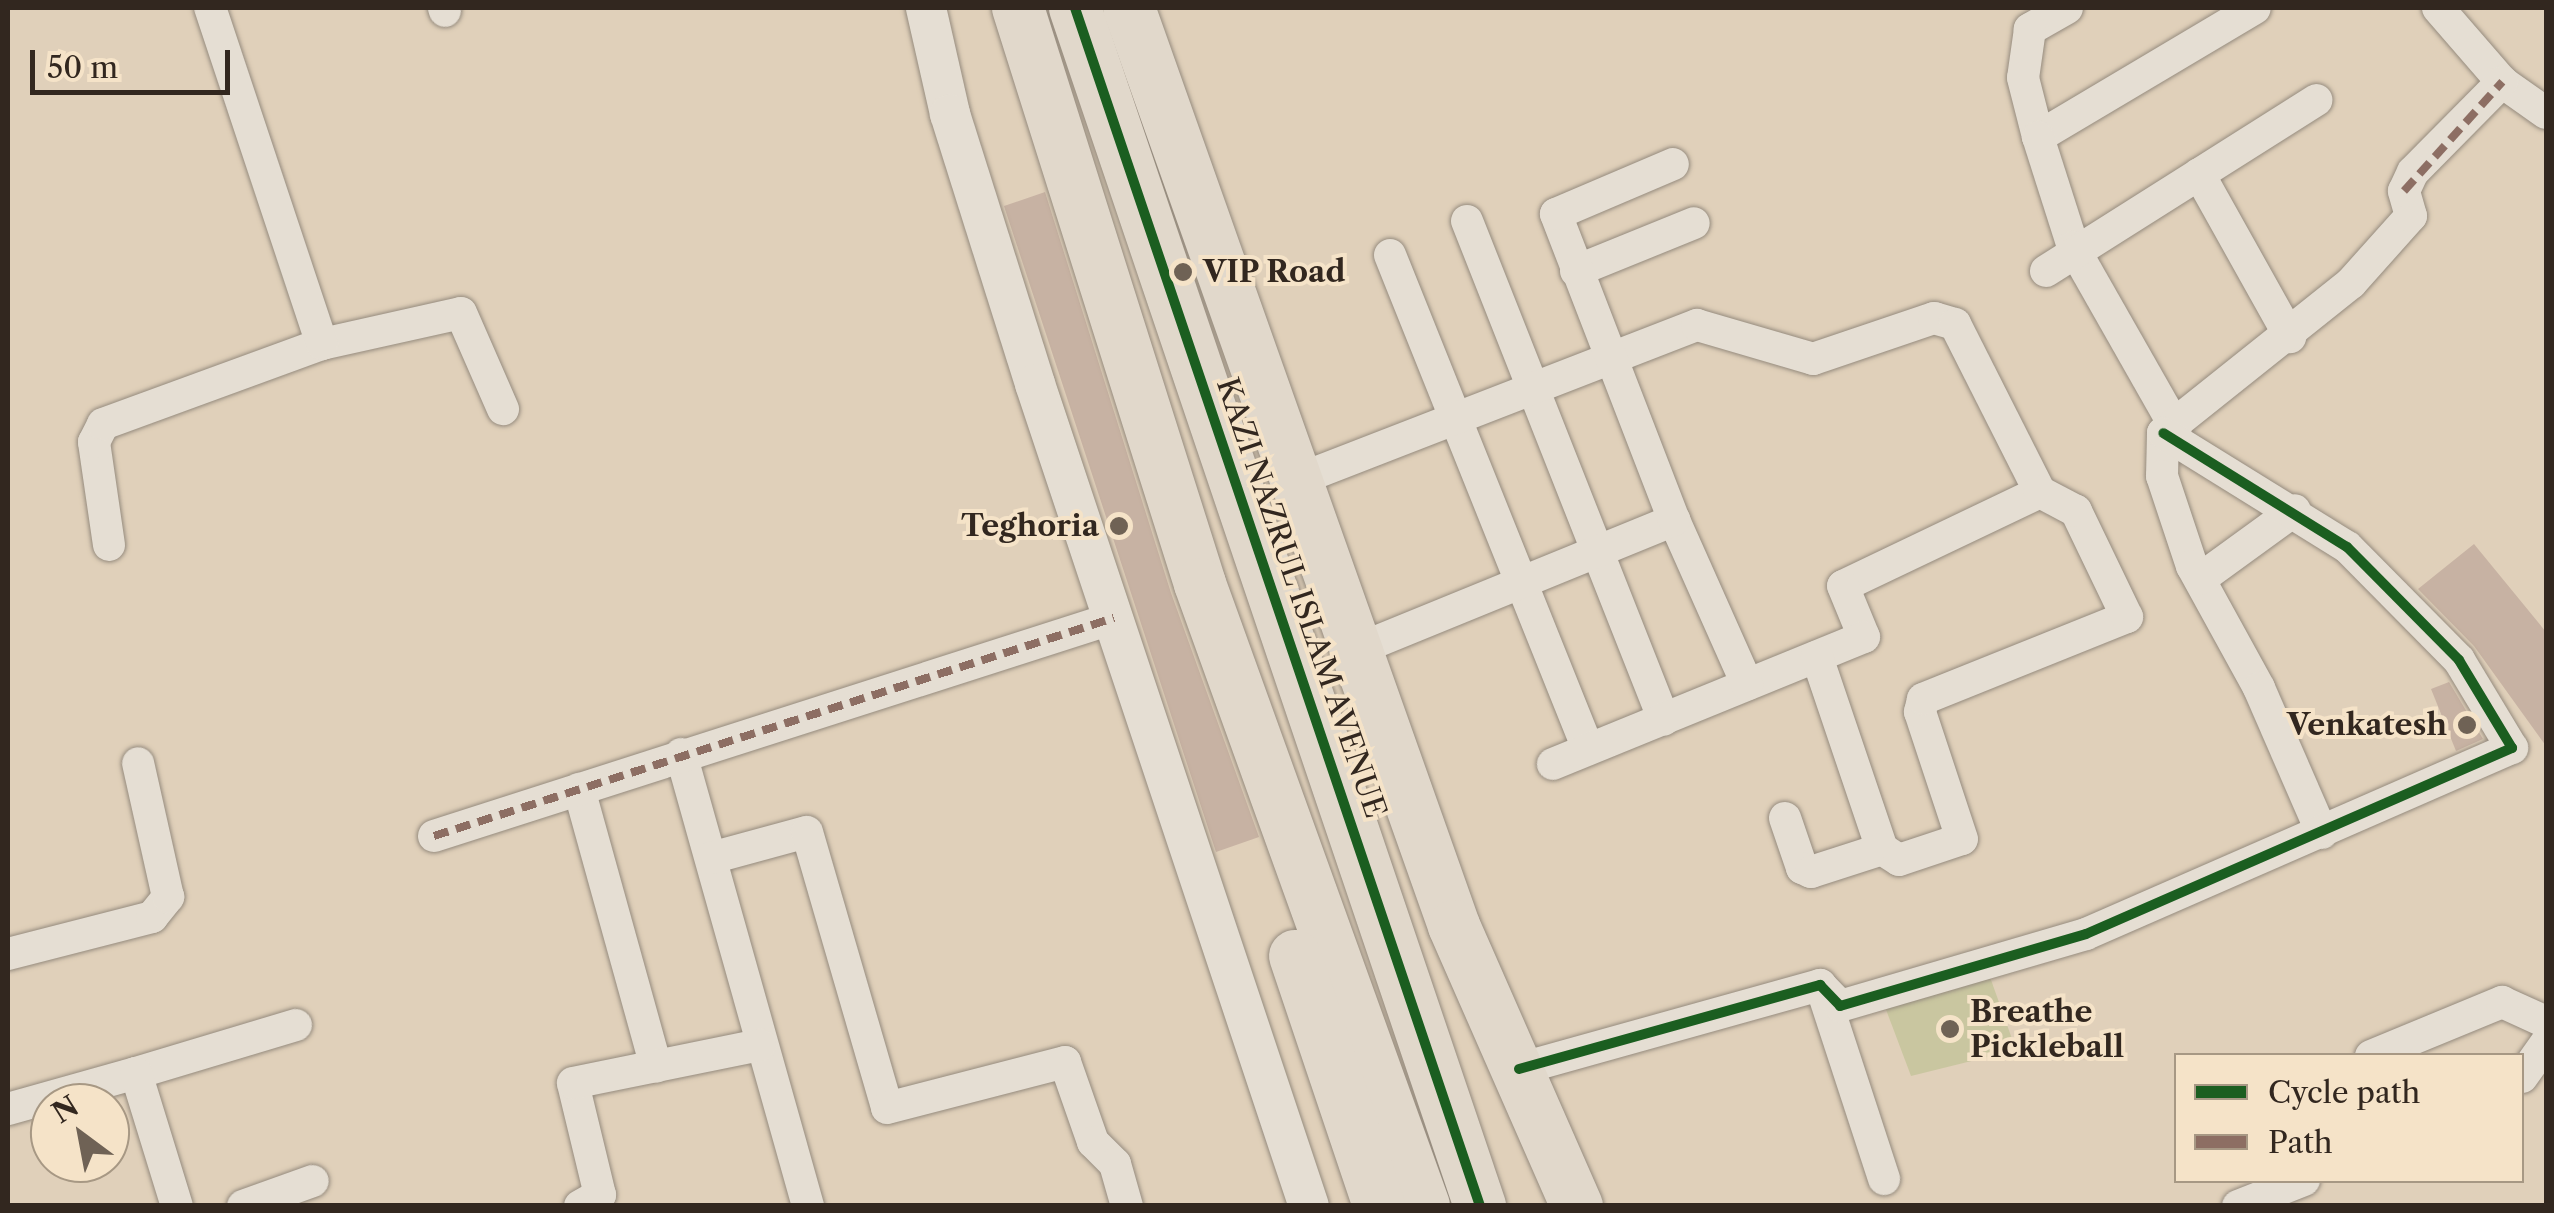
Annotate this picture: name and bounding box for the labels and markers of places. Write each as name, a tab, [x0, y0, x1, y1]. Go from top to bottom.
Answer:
place label: VIP Road	[1203, 254, 1346, 290]
marker: VIP Road	[1172, 261, 1194, 283]
place label: Teghoria	[961, 508, 1099, 544]
marker: Teghoria	[1108, 515, 1130, 537]
place label: Venkatesh	[2287, 707, 2447, 743]
marker: Venkatesh	[2456, 714, 2478, 736]
place label: Breathe Pickleball	[1970, 994, 2124, 1064]
marker: Breathe Pickleball	[1939, 1018, 1961, 1040]

